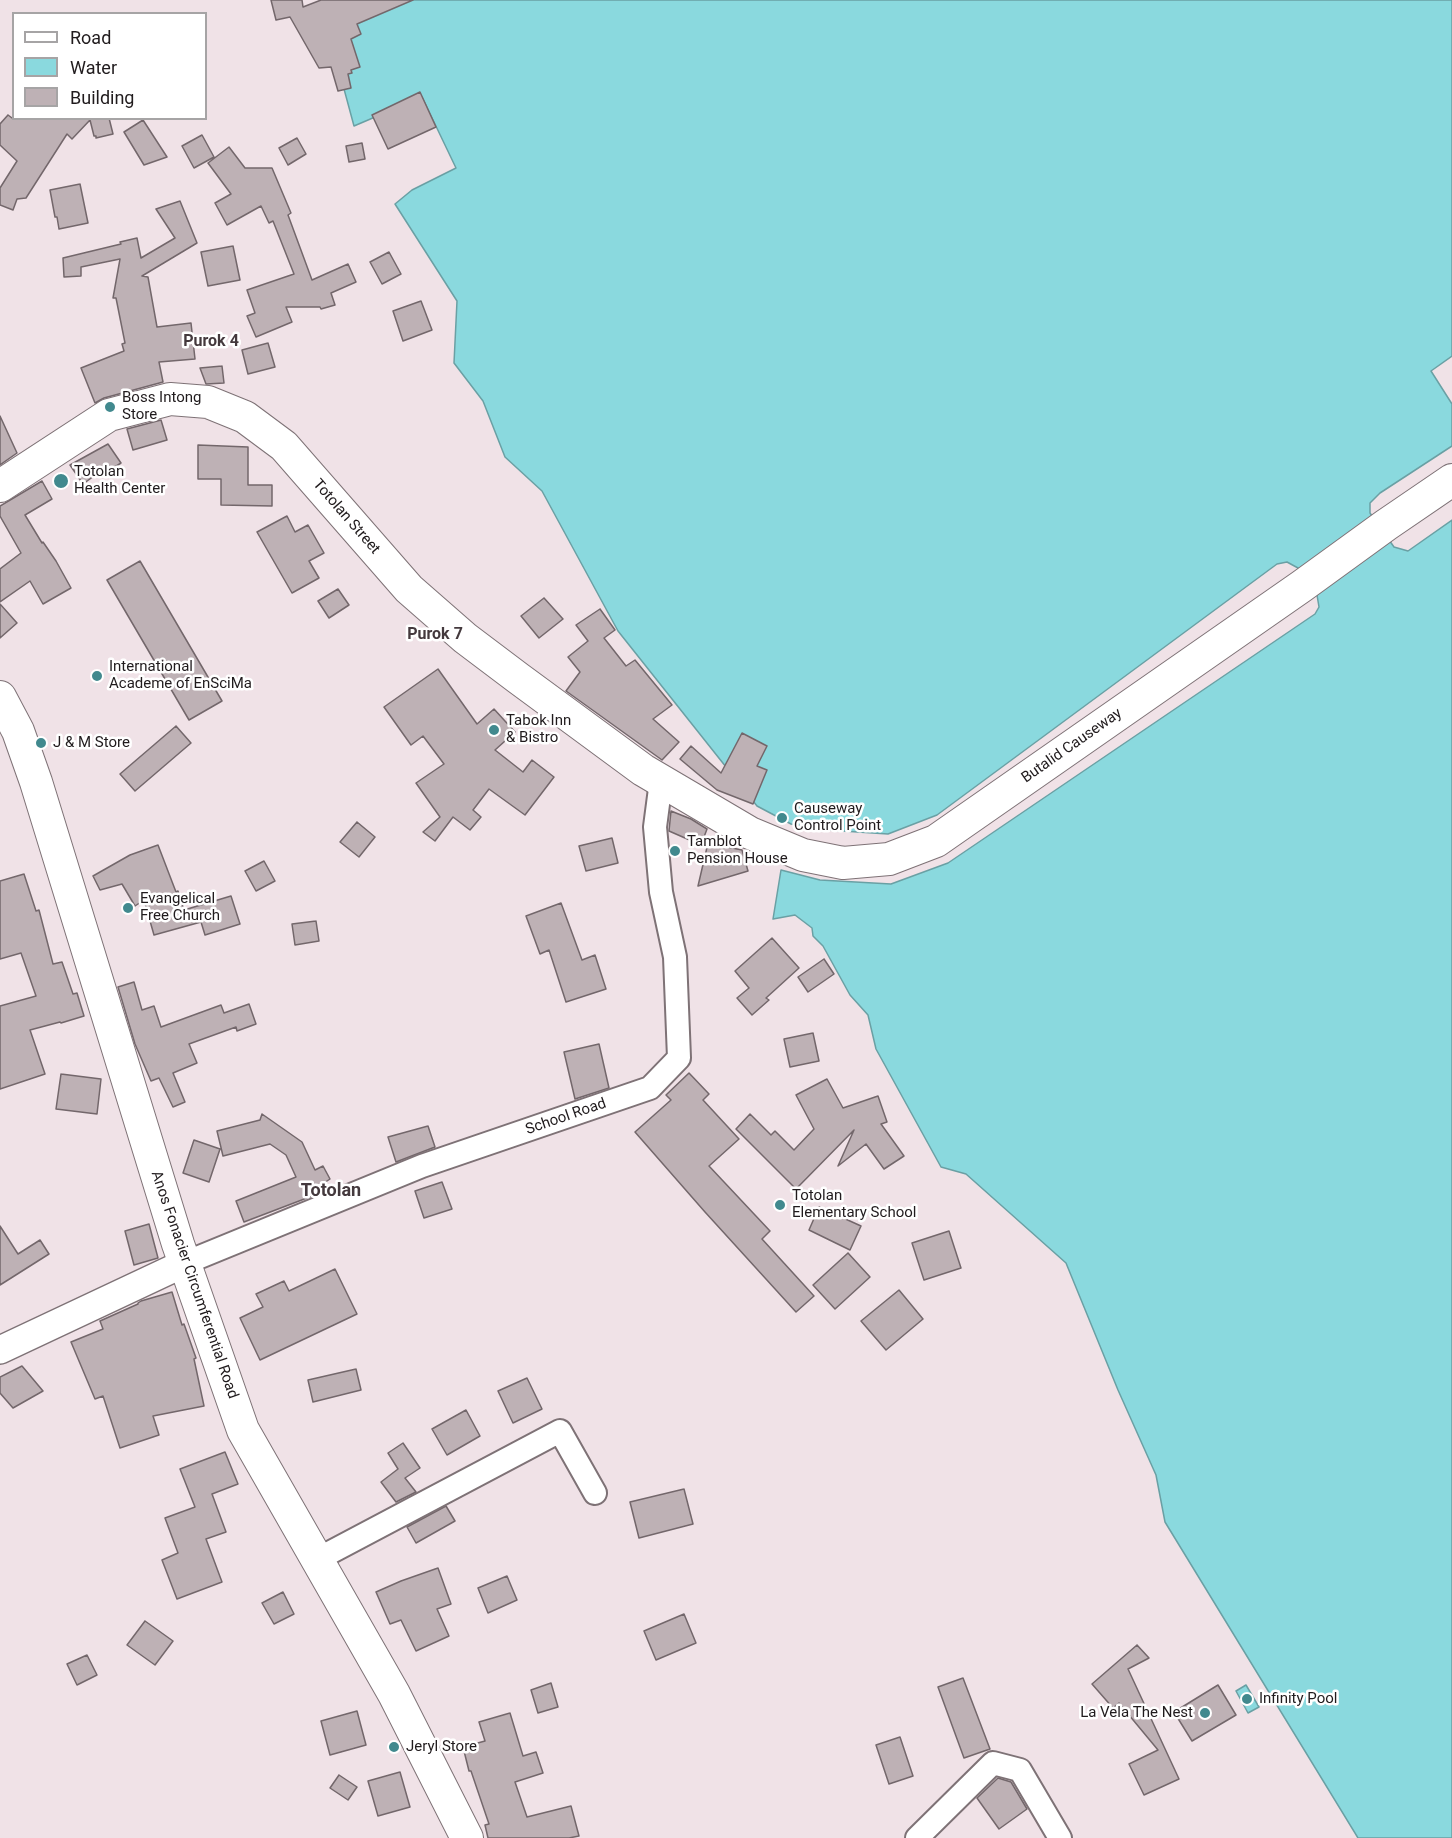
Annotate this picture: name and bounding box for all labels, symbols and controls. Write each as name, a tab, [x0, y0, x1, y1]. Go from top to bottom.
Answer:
legend	[12, 12, 207, 120]
text: Road	[70, 27, 111, 48]
text: Water	[70, 57, 117, 78]
text: Building	[70, 87, 134, 108]
district label: Purok 4	[183, 332, 239, 352]
place label: Boss Intong Store	[122, 389, 201, 424]
marker: Boss Intong Store	[103, 400, 117, 414]
place label: Totolan Health Center	[74, 463, 165, 498]
marker: Totolan Health Center	[52, 472, 70, 490]
street label: Totolan Street	[309, 476, 383, 558]
district label: Purok 7	[407, 625, 463, 645]
place label: International Academe of EnSciMa	[109, 658, 252, 693]
marker: International Academe of EnSciMa	[90, 669, 104, 683]
street label: Butalid Causeway	[1018, 705, 1126, 787]
place label: Tabok Inn & Bistro	[506, 712, 571, 747]
marker: Tabok Inn & Bistro	[487, 723, 501, 737]
place label: J & M Store	[53, 734, 130, 752]
marker: J & M Store	[34, 736, 48, 750]
place label: Causeway Control Point	[794, 800, 881, 835]
marker: Causeway Control Point	[775, 811, 789, 825]
place label: Tamblot Pension House	[687, 833, 788, 868]
marker: Tamblot Pension House	[668, 844, 682, 858]
place label: Evangelical Free Church	[140, 890, 220, 925]
marker: Evangelical Free Church	[121, 901, 135, 915]
street label: School Road	[523, 1095, 609, 1139]
street label: Anos Fonacier Circumferential Road	[146, 1169, 242, 1401]
district label: Totolan	[301, 1180, 361, 1202]
place label: Totolan Elementary School	[792, 1187, 916, 1222]
marker: Totolan Elementary School	[773, 1198, 787, 1212]
place label: Infinity Pool	[1259, 1690, 1337, 1708]
marker: Infinity Pool	[1240, 1692, 1254, 1706]
place label: La Vela The Nest	[1080, 1704, 1193, 1722]
marker: La Vela The Nest	[1198, 1706, 1212, 1720]
place label: Jeryl Store	[406, 1738, 477, 1756]
marker: Jeryl Store	[387, 1740, 401, 1754]

